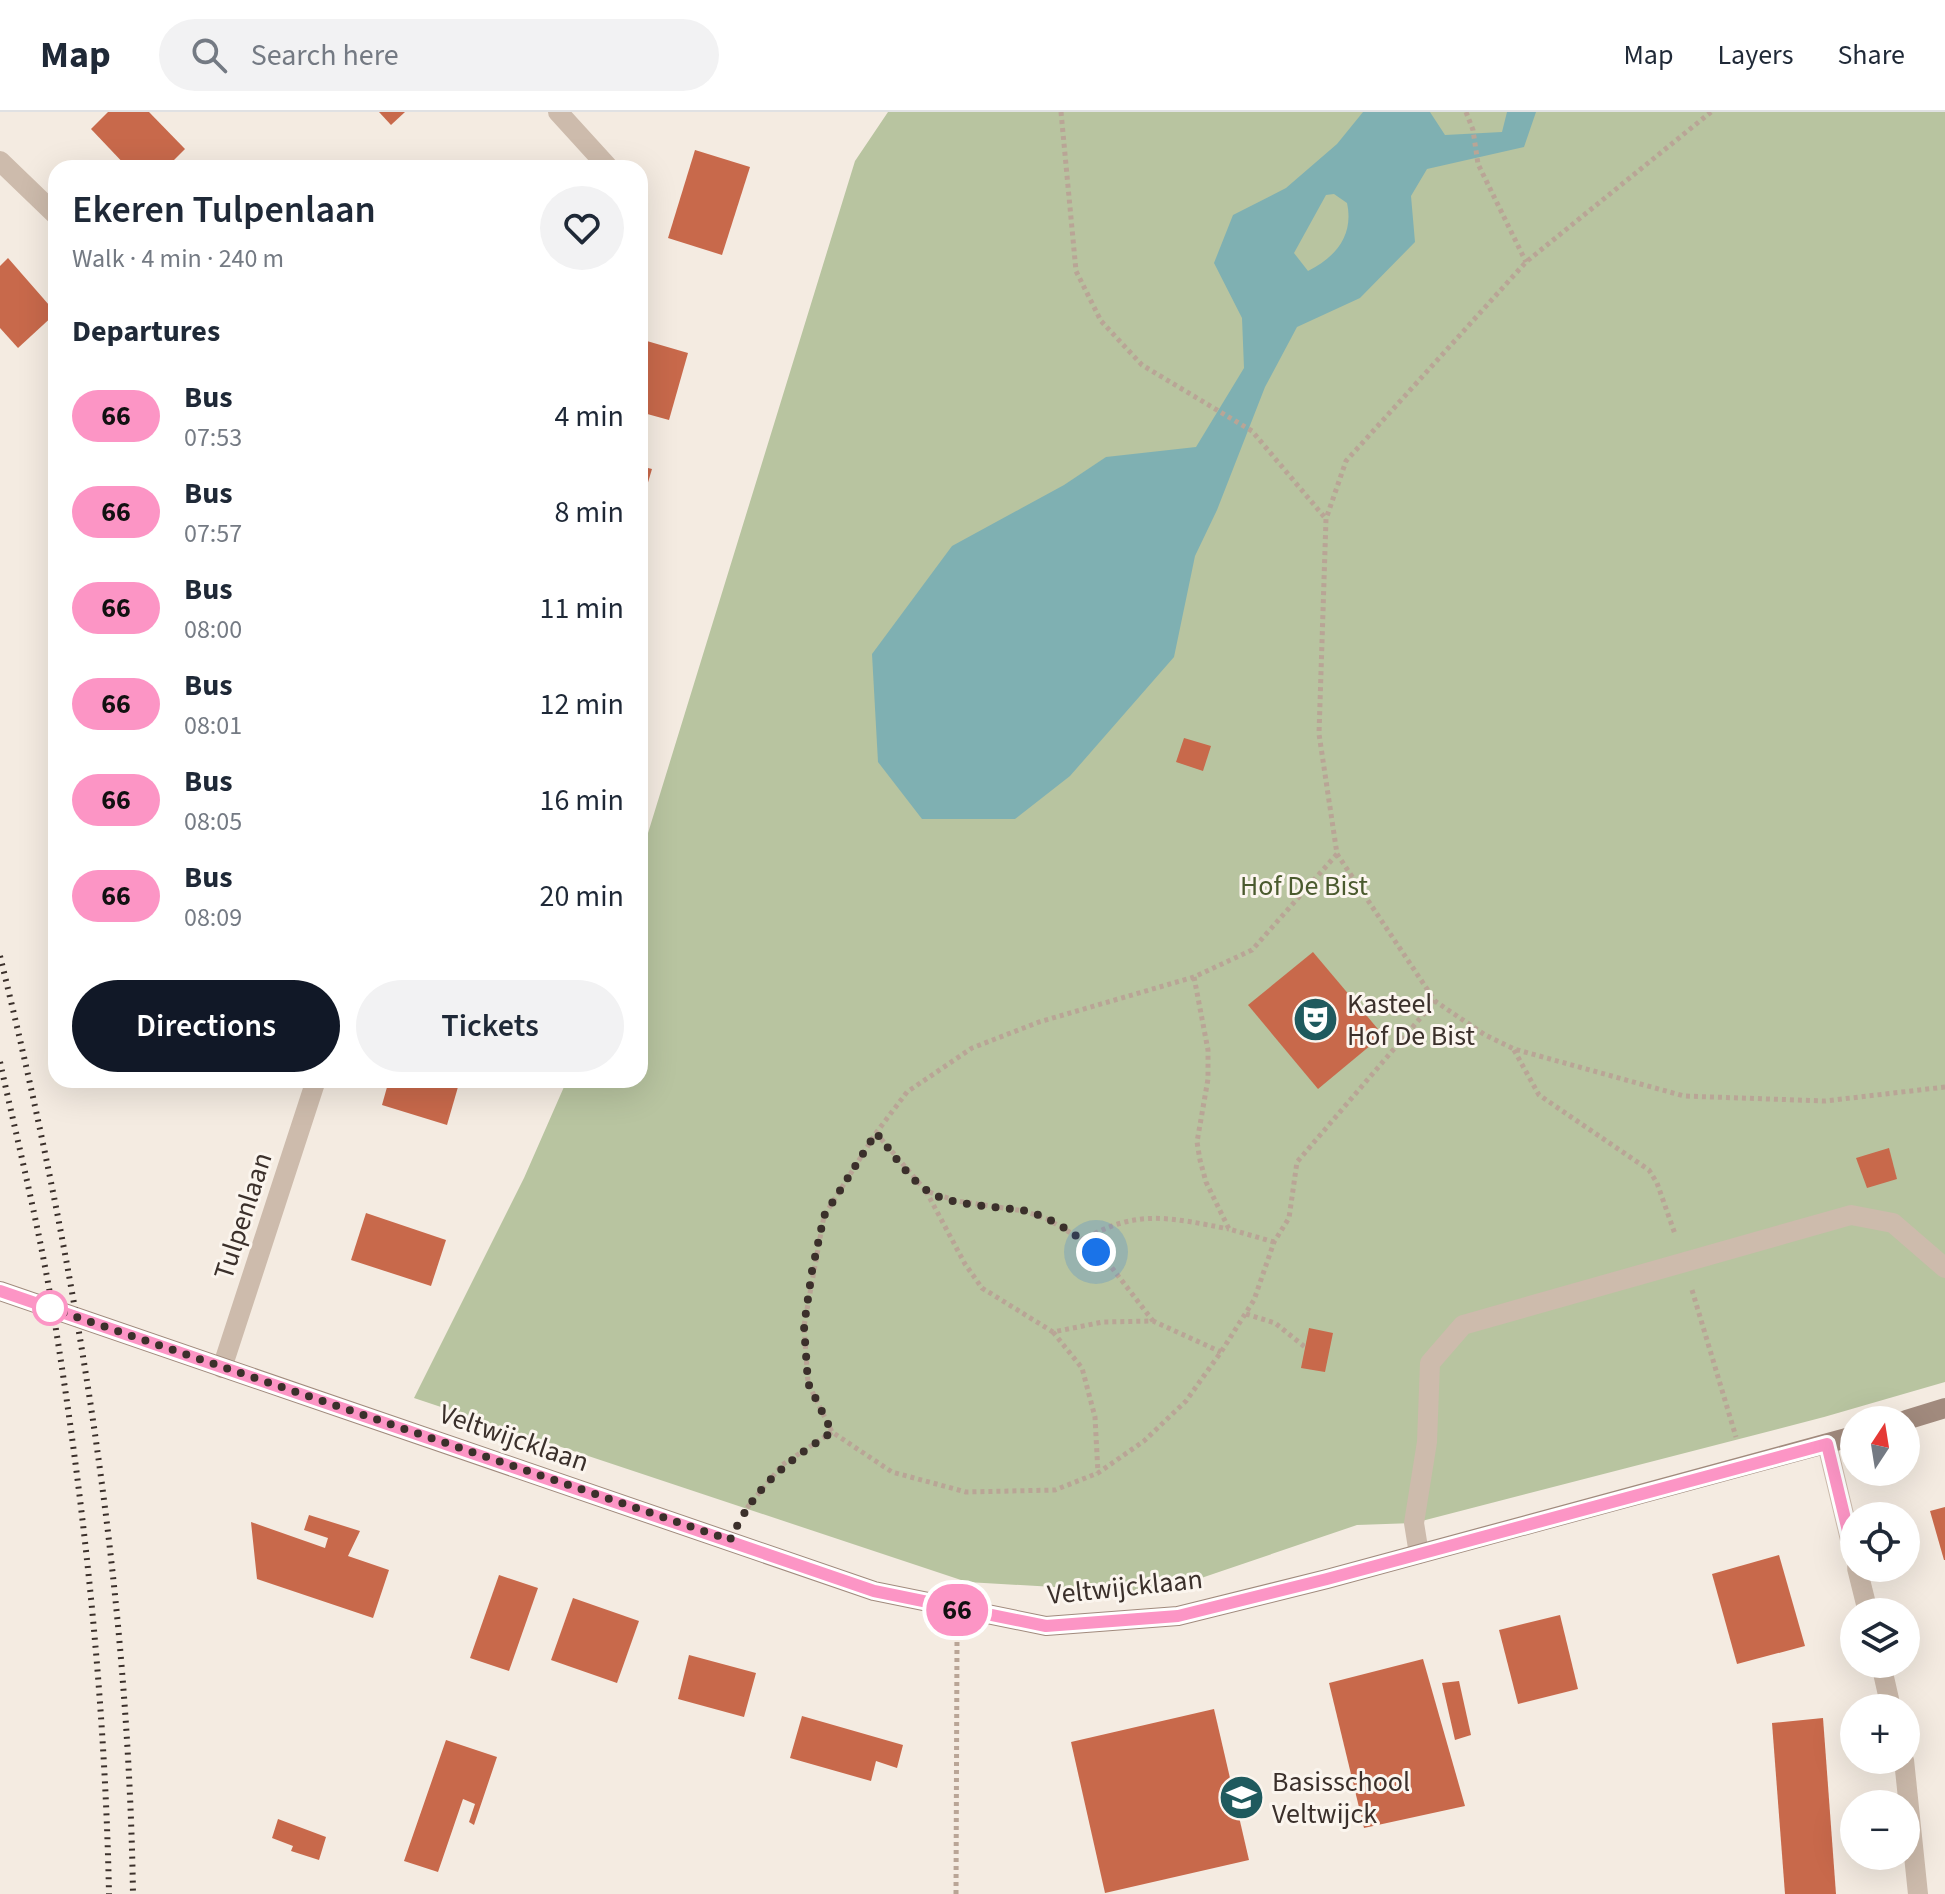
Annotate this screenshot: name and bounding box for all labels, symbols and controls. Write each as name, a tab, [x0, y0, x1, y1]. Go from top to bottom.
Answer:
search box	[159, 19, 719, 91]
text: Map	[40, 28, 111, 82]
icon: search	[187, 33, 231, 77]
text: Search here	[251, 34, 399, 77]
text: Map	[1623, 35, 1673, 75]
text: Layers	[1717, 35, 1793, 75]
text: Share	[1837, 35, 1905, 75]
text: Ekeren Tulpenlaan	[72, 183, 376, 237]
button: heart	[540, 186, 624, 270]
text: Walk · 4 min · 240 m	[72, 240, 284, 277]
text: Departures	[72, 310, 220, 353]
text: Bus	[184, 376, 232, 419]
text: 4 min	[554, 395, 624, 438]
text: 66	[101, 396, 131, 436]
text: 07:53	[184, 419, 242, 456]
text: Bus	[184, 472, 232, 515]
text: 8 min	[554, 491, 624, 534]
text: 66	[101, 492, 131, 532]
text: 07:57	[184, 515, 242, 552]
text: Bus	[184, 568, 232, 611]
text: 11 min	[540, 587, 624, 630]
text: 66	[101, 588, 131, 628]
text: 08:00	[184, 611, 242, 648]
text: Bus	[184, 664, 232, 707]
text: 12 min	[540, 683, 624, 726]
text: 66	[101, 684, 131, 724]
text: 08:01	[184, 707, 242, 744]
text: Bus	[184, 760, 232, 803]
text: 16 min	[540, 779, 624, 822]
text: 66	[101, 780, 131, 820]
text: 08:05	[184, 803, 242, 840]
text: Bus	[184, 856, 232, 899]
park label: Hof De Bist	[1240, 866, 1368, 906]
text: 20 min	[540, 875, 624, 918]
text: 66	[101, 876, 131, 916]
text: 08:09	[184, 899, 242, 936]
button: Directions	[72, 980, 340, 1072]
button: Tickets	[356, 980, 624, 1072]
place label: Kasteel Hof De Bist	[1347, 984, 1475, 1056]
theatre icon: Kasteel Hof De Bist	[1292, 996, 1340, 1044]
street label: Tulpenlaan	[204, 1147, 282, 1285]
your location	[1076, 1232, 1116, 1272]
unlabelled marker	[33, 1291, 67, 1325]
street label: Veltwijcklaan	[434, 1394, 594, 1482]
north arrow	[1840, 1406, 1920, 1486]
map controls	[1840, 1406, 1920, 1870]
button: locate	[1840, 1502, 1920, 1582]
street label: Veltwijcklaan	[1045, 1559, 1205, 1615]
line badge: 66	[921, 1584, 993, 1636]
text: 66	[942, 1590, 972, 1630]
button: layers	[1840, 1598, 1920, 1678]
button: +	[1840, 1694, 1920, 1774]
place label: Basisschool Veltwijck	[1272, 1762, 1410, 1834]
school or university icon: Basisschool Veltwijck	[1217, 1774, 1265, 1822]
button: −	[1840, 1790, 1920, 1870]

